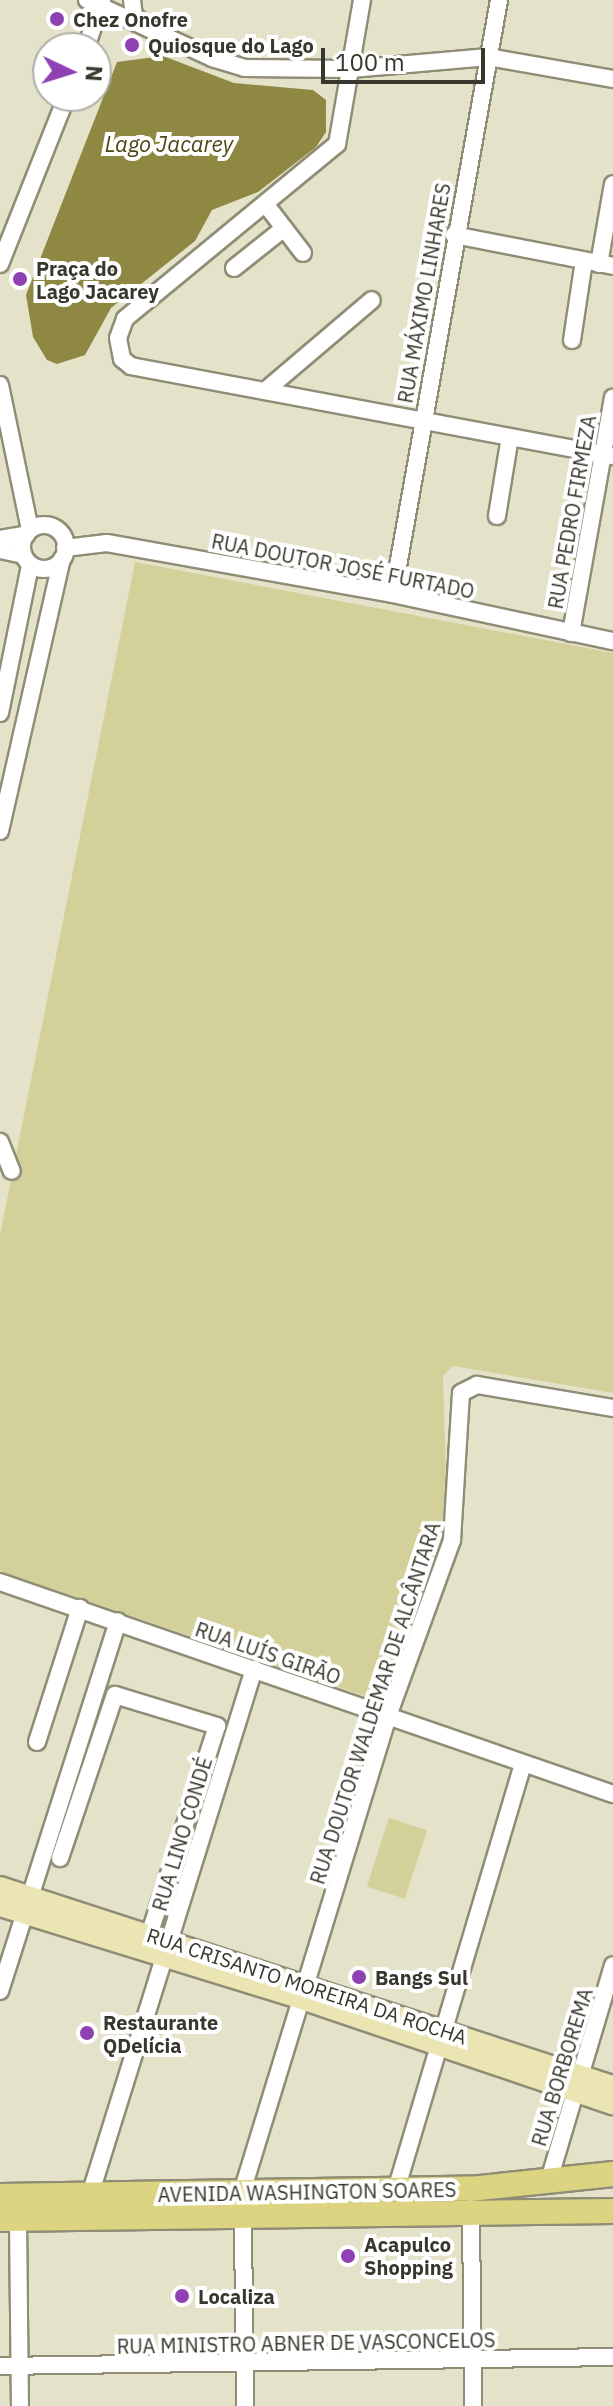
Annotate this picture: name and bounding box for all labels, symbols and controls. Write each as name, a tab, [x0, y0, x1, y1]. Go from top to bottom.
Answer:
place label: Chez Onofre	[73, 7, 188, 31]
marker: Chez Onofre	[48, 10, 66, 28]
north arrow	[32, 32, 112, 112]
scale bar	[325, 32, 489, 82]
place label: Quiosque do Lago	[148, 33, 314, 57]
marker: Quiosque do Lago	[123, 36, 141, 54]
text: 100 m	[335, 46, 405, 78]
text: N	[79, 65, 109, 83]
water label: Lago Jacarey	[105, 131, 233, 157]
street label: RUA MÁXIMO LINHARES	[393, 181, 455, 405]
place label: Praça do Lago Jacarey	[36, 256, 159, 303]
marker: Praça do Lago Jacarey	[11, 270, 29, 288]
street label: RUA PEDRO FIRMEZA	[543, 413, 601, 611]
street label: RUA DOUTOR JOSÉ FURTADO	[210, 529, 476, 603]
street label: RUA DOUTOR WALDEMAR DE ALCÂNTARA	[305, 1519, 445, 1887]
street label: RUA LUÍS GIRÃO	[192, 1617, 344, 1689]
street label: RUA LINO CONDÉ	[147, 1754, 217, 1914]
street label: RUA CRISANTO MOREIRA DA ROCHA	[144, 1923, 470, 2049]
place label: Bangs Sul	[375, 1965, 468, 1989]
marker: Bangs Sul	[350, 1968, 368, 1986]
street label: RUA BORBOREMA	[527, 1985, 597, 2149]
place label: Restaurante QDelícia	[103, 2010, 218, 2057]
marker: Restaurante QDelícia	[78, 2024, 96, 2042]
street label: AVENIDA WASHINGTON SOARES	[157, 2177, 457, 2207]
place label: Acapulco Shopping	[364, 2232, 453, 2279]
marker: Acapulco Shopping	[339, 2247, 357, 2265]
place label: Localiza	[198, 2284, 275, 2308]
marker: Localiza	[173, 2287, 191, 2305]
street label: RUA MINISTRO ABNER DE VASCONCELOS	[117, 2328, 495, 2358]

